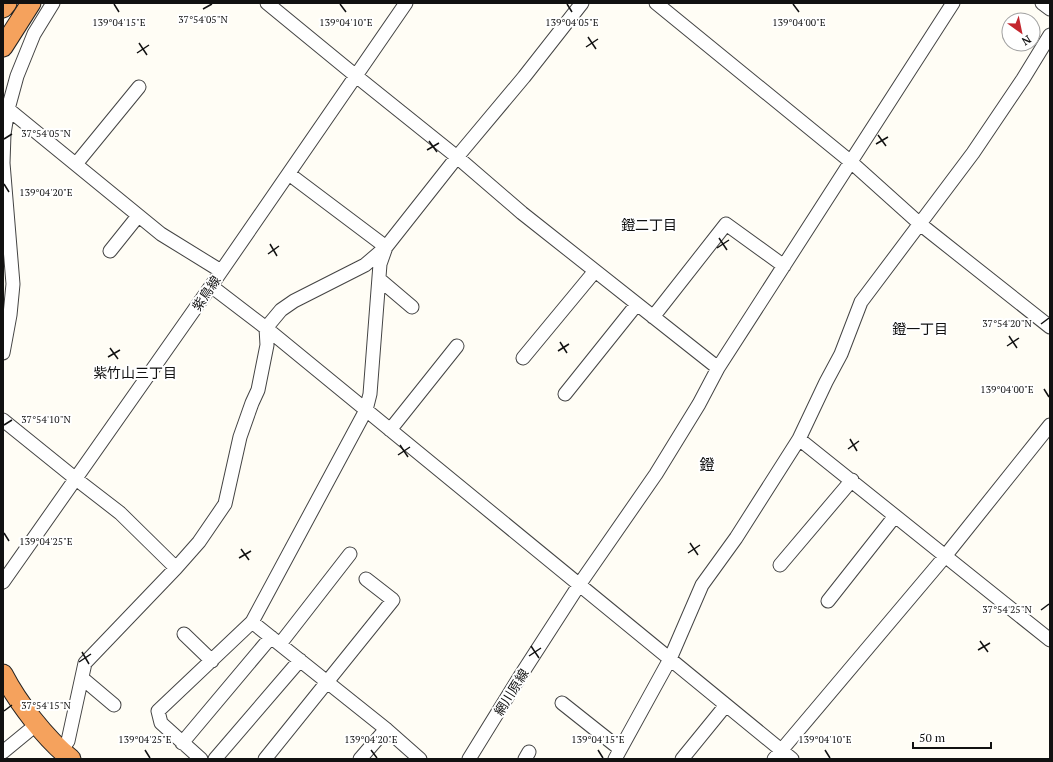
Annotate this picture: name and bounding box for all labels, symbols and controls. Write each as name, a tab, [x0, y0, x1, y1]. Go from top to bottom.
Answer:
north arrow	[1001, 12, 1041, 52]
text: 37°54'05"N	[178, 13, 228, 26]
text: 139°04'15"E	[92, 16, 146, 29]
text: 139°04'10"E	[319, 16, 373, 29]
text: 139°04'05"E	[545, 16, 599, 29]
text: 139°04'00"E	[772, 16, 826, 29]
text: N	[1019, 32, 1034, 49]
text: 37°54'05"N	[21, 127, 71, 140]
text: 139°04'20"E	[19, 186, 73, 199]
district label: 鐙二丁目	[621, 215, 677, 234]
street label: 紫鳥線	[188, 272, 224, 314]
text: 37°54'20"N	[982, 317, 1032, 330]
district label: 鐙一丁目	[892, 319, 948, 338]
district label: 紫竹山三丁目	[93, 363, 177, 382]
text: 139°04'00"E	[980, 383, 1034, 396]
text: 37°54'10"N	[21, 413, 71, 426]
district label: 鐙	[699, 454, 715, 474]
text: 139°04'25"E	[19, 535, 73, 548]
text: 37°54'25"N	[982, 603, 1032, 616]
street label: 網川原線	[490, 665, 532, 719]
text: 37°54'15"N	[21, 699, 71, 712]
scale bar	[913, 724, 991, 750]
text: 50 m	[919, 730, 946, 745]
text: 139°04'25"E	[118, 733, 172, 746]
text: 139°04'20"E	[344, 733, 398, 746]
text: 139°04'15"E	[571, 733, 625, 746]
text: 139°04'10"E	[798, 733, 852, 746]

